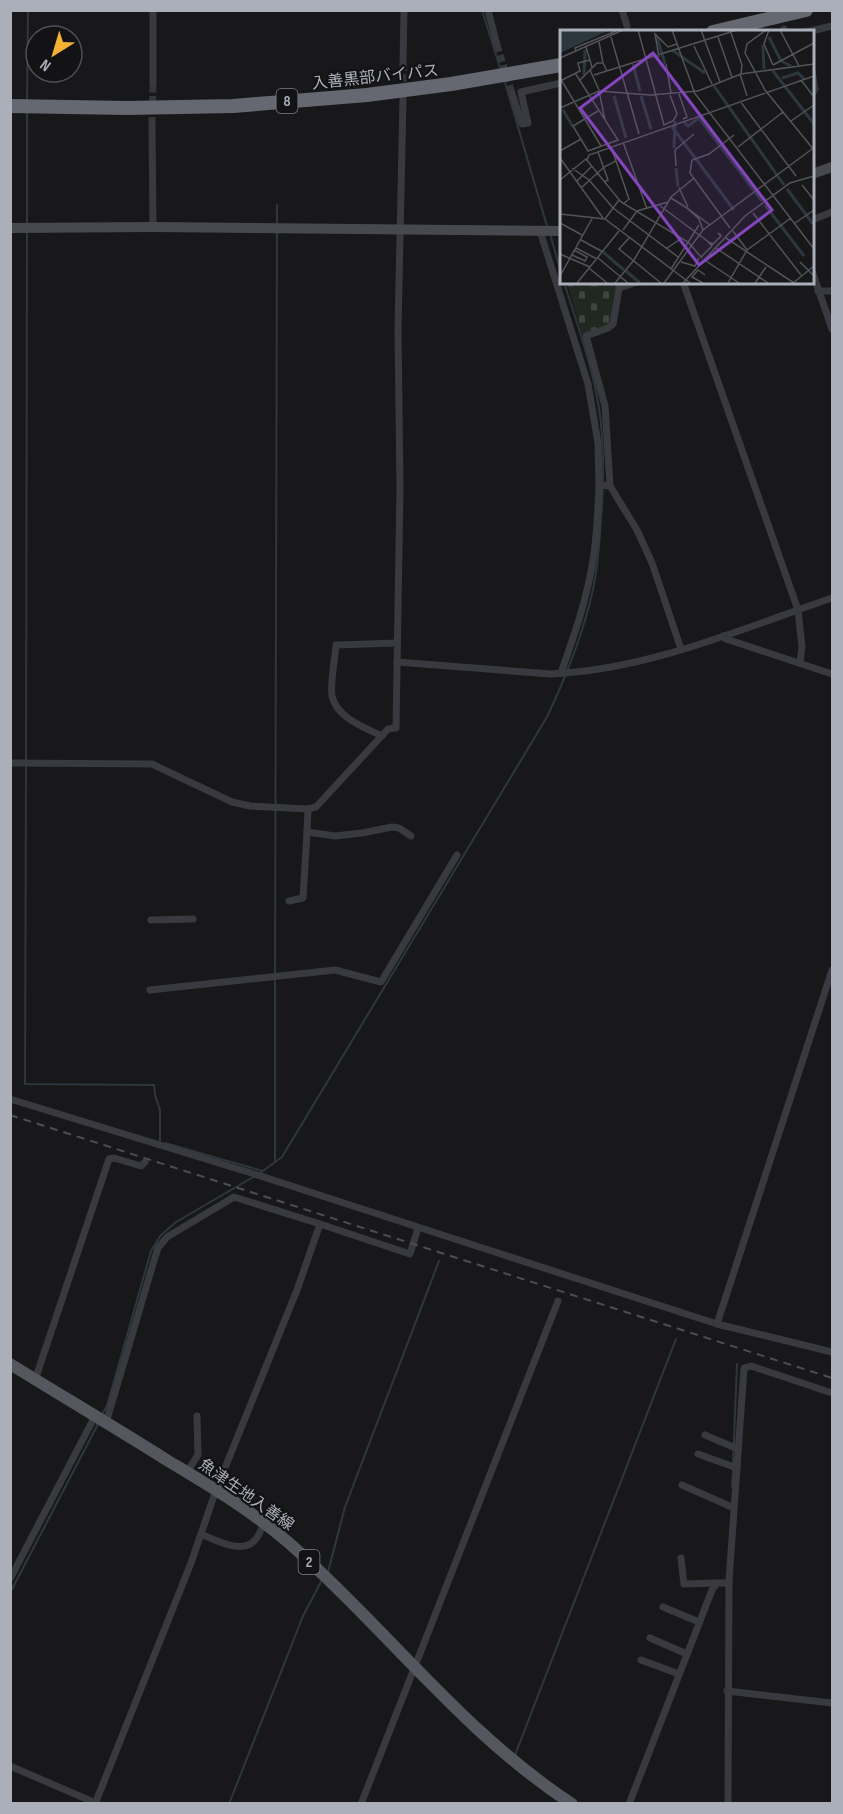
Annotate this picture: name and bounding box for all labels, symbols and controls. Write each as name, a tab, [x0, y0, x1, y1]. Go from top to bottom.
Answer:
north arrow	[24, 24, 84, 84]
inset map	[560, 30, 813, 284]
text: N	[37, 55, 55, 75]
street label: 入善黒部バイパス	[311, 61, 440, 94]
road number: 8	[276, 89, 298, 113]
street label: 魚津生地入善線	[195, 1455, 298, 1535]
road number: 2	[298, 1550, 320, 1574]

